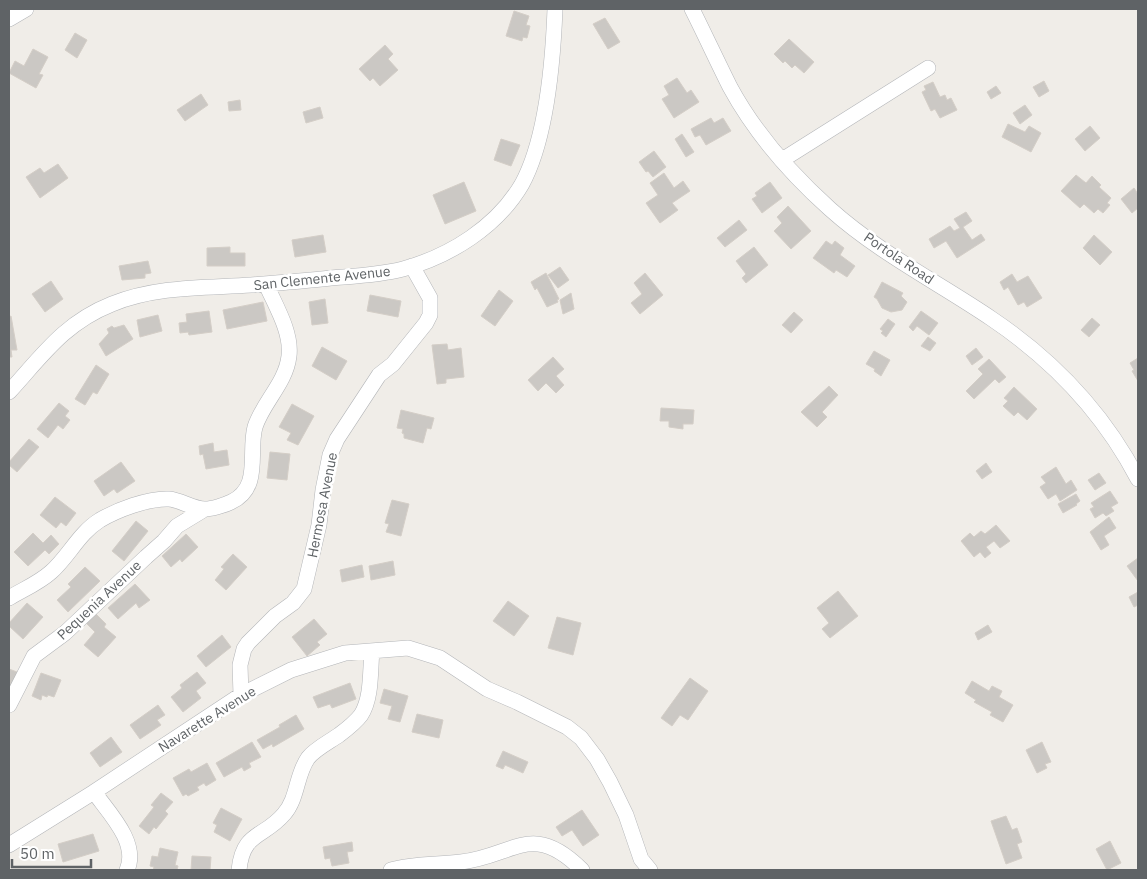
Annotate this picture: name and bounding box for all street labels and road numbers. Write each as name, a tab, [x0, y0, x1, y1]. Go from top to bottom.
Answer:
street label: Portola Road	[861, 228, 937, 288]
street label: San Clemente Avenue	[253, 262, 392, 294]
street label: Hermosa Avenue	[303, 450, 341, 559]
street label: Pequenia Avenue	[53, 556, 145, 644]
street label: Navarette Avenue	[155, 682, 259, 756]

